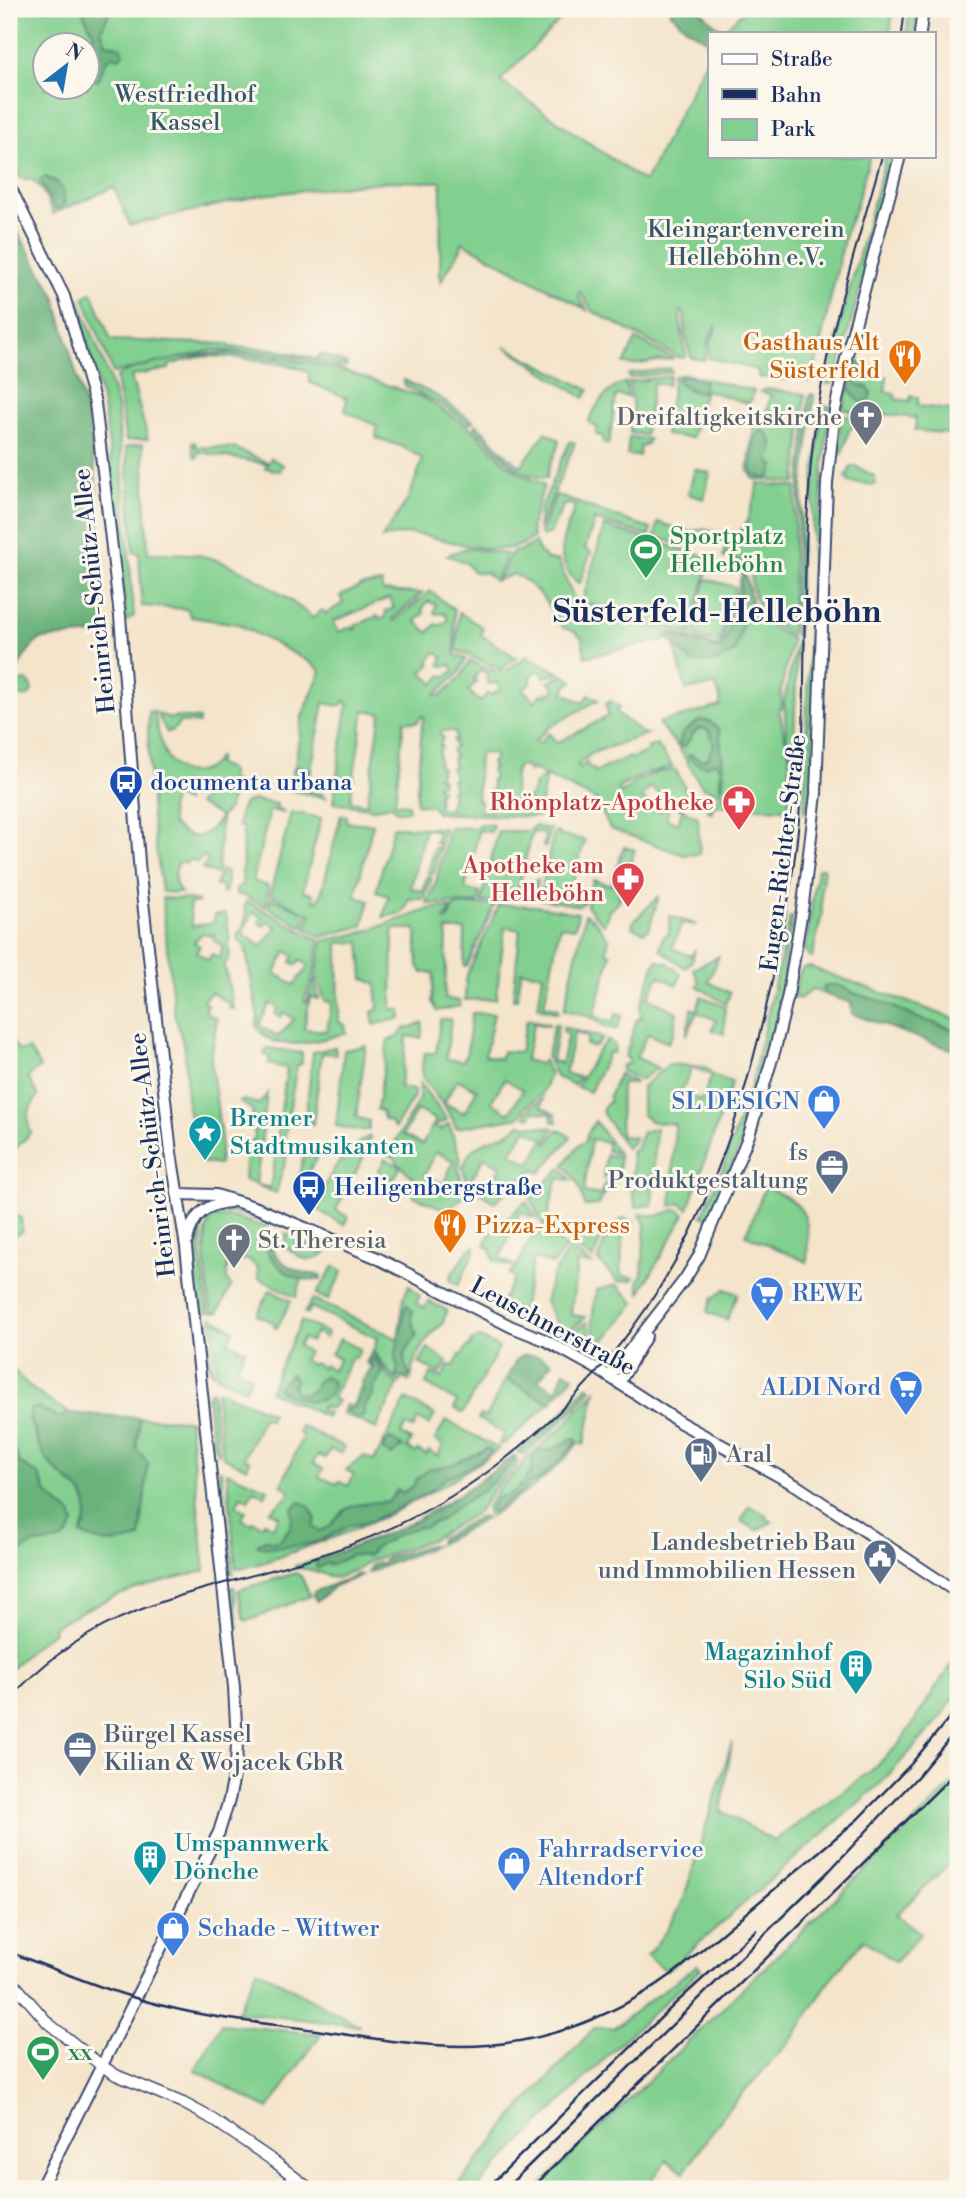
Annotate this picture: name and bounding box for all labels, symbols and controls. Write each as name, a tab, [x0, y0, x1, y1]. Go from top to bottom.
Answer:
north arrow	[32, 32, 102, 102]
legend	[708, 32, 936, 158]
text: N	[62, 38, 87, 66]
text: Straße	[771, 47, 833, 73]
park label: Westfriedhof Kassel	[114, 80, 257, 138]
text: Bahn	[770, 83, 822, 109]
text: Park	[771, 117, 816, 143]
park label: Kleingartenverein Helleböhn e.V.	[647, 215, 845, 273]
place label: Gasthaus Alt Süsterfeld	[743, 328, 881, 386]
restaurant icon: Gasthaus Alt Süsterfeld	[886, 337, 924, 386]
church icon: Dreifaltigkeitskirche	[847, 398, 885, 447]
place label: Dreifaltigkeitskirche	[616, 403, 842, 433]
street label: Heinrich-Schütz-Allee	[67, 467, 123, 715]
place label: Sportplatz Helleböhn	[670, 522, 784, 580]
sports icon: Sportplatz Helleböhn	[627, 531, 665, 580]
district label: Süsterfeld-Helleböhn	[553, 592, 882, 632]
street label: Eugen-Richter-Straße	[755, 733, 813, 973]
bus stop icon: documenta urbana	[107, 763, 145, 812]
place label: documenta urbana	[150, 768, 353, 798]
pharmacy icon: Rhönplatz-Apotheke	[720, 783, 758, 832]
place label: Rhönplatz-Apotheke	[490, 788, 714, 818]
place label: Apotheke am Helleböhn	[462, 851, 604, 909]
pharmacy icon: Apotheke am Helleböhn	[609, 860, 647, 909]
street label: Heinrich-Schütz-Allee	[123, 1031, 183, 1279]
shop icon: SL DESIGN	[805, 1082, 843, 1131]
place label: SL DESIGN	[672, 1087, 800, 1117]
place label: Bremer Stadtmusikanten	[229, 1104, 415, 1162]
place icon: Bremer Stadtmusikanten	[186, 1113, 224, 1162]
place label: fs Produktgestaltung	[608, 1138, 809, 1196]
office icon: fs Produktgestaltung	[813, 1147, 851, 1196]
bus stop icon: Heiligenbergstraße	[290, 1168, 328, 1217]
place label: Heiligenbergstraße	[334, 1173, 542, 1203]
restaurant icon: Pizza-Express	[431, 1206, 469, 1255]
place label: Pizza-Express	[475, 1211, 630, 1241]
church icon: St. Theresia	[215, 1221, 253, 1270]
place label: St. Theresia	[258, 1226, 387, 1256]
street label: Leuschnerstraße	[465, 1271, 640, 1383]
supermarket icon: REWE	[748, 1274, 786, 1323]
place label: REWE	[792, 1279, 863, 1309]
supermarket icon: ALDI Nord	[887, 1368, 925, 1417]
place label: ALDI Nord	[760, 1373, 881, 1403]
fuel station icon: Aral	[682, 1435, 720, 1484]
place label: Aral	[725, 1440, 772, 1470]
place label: Landesbetrieb Bau und Immobilien Hessen	[598, 1528, 856, 1586]
public building icon: Landesbetrieb Bau und Immobilien Hessen	[861, 1537, 899, 1586]
place label: Magazinhof Silo Süd	[704, 1638, 833, 1696]
building icon: Magazinhof Silo Süd	[837, 1647, 875, 1696]
place label: Bürgel Kassel Kilian & Wojacek GbR	[103, 1720, 345, 1778]
office icon: Bürgel Kassel Kilian & Wojacek GbR	[61, 1729, 99, 1778]
place label: Umspannwerk Dönche	[174, 1829, 330, 1887]
place label: Fahrradservice Altendorf	[537, 1835, 704, 1893]
building icon: Umspannwerk Dönche	[131, 1838, 169, 1887]
shop icon: Fahrradservice Altendorf	[495, 1844, 533, 1893]
shop icon: Schade - Wittwer	[154, 1909, 192, 1958]
place label: Schade - Wittwer	[198, 1914, 380, 1944]
sports icon: xx	[24, 2033, 62, 2082]
place label: xx	[67, 2038, 93, 2068]

